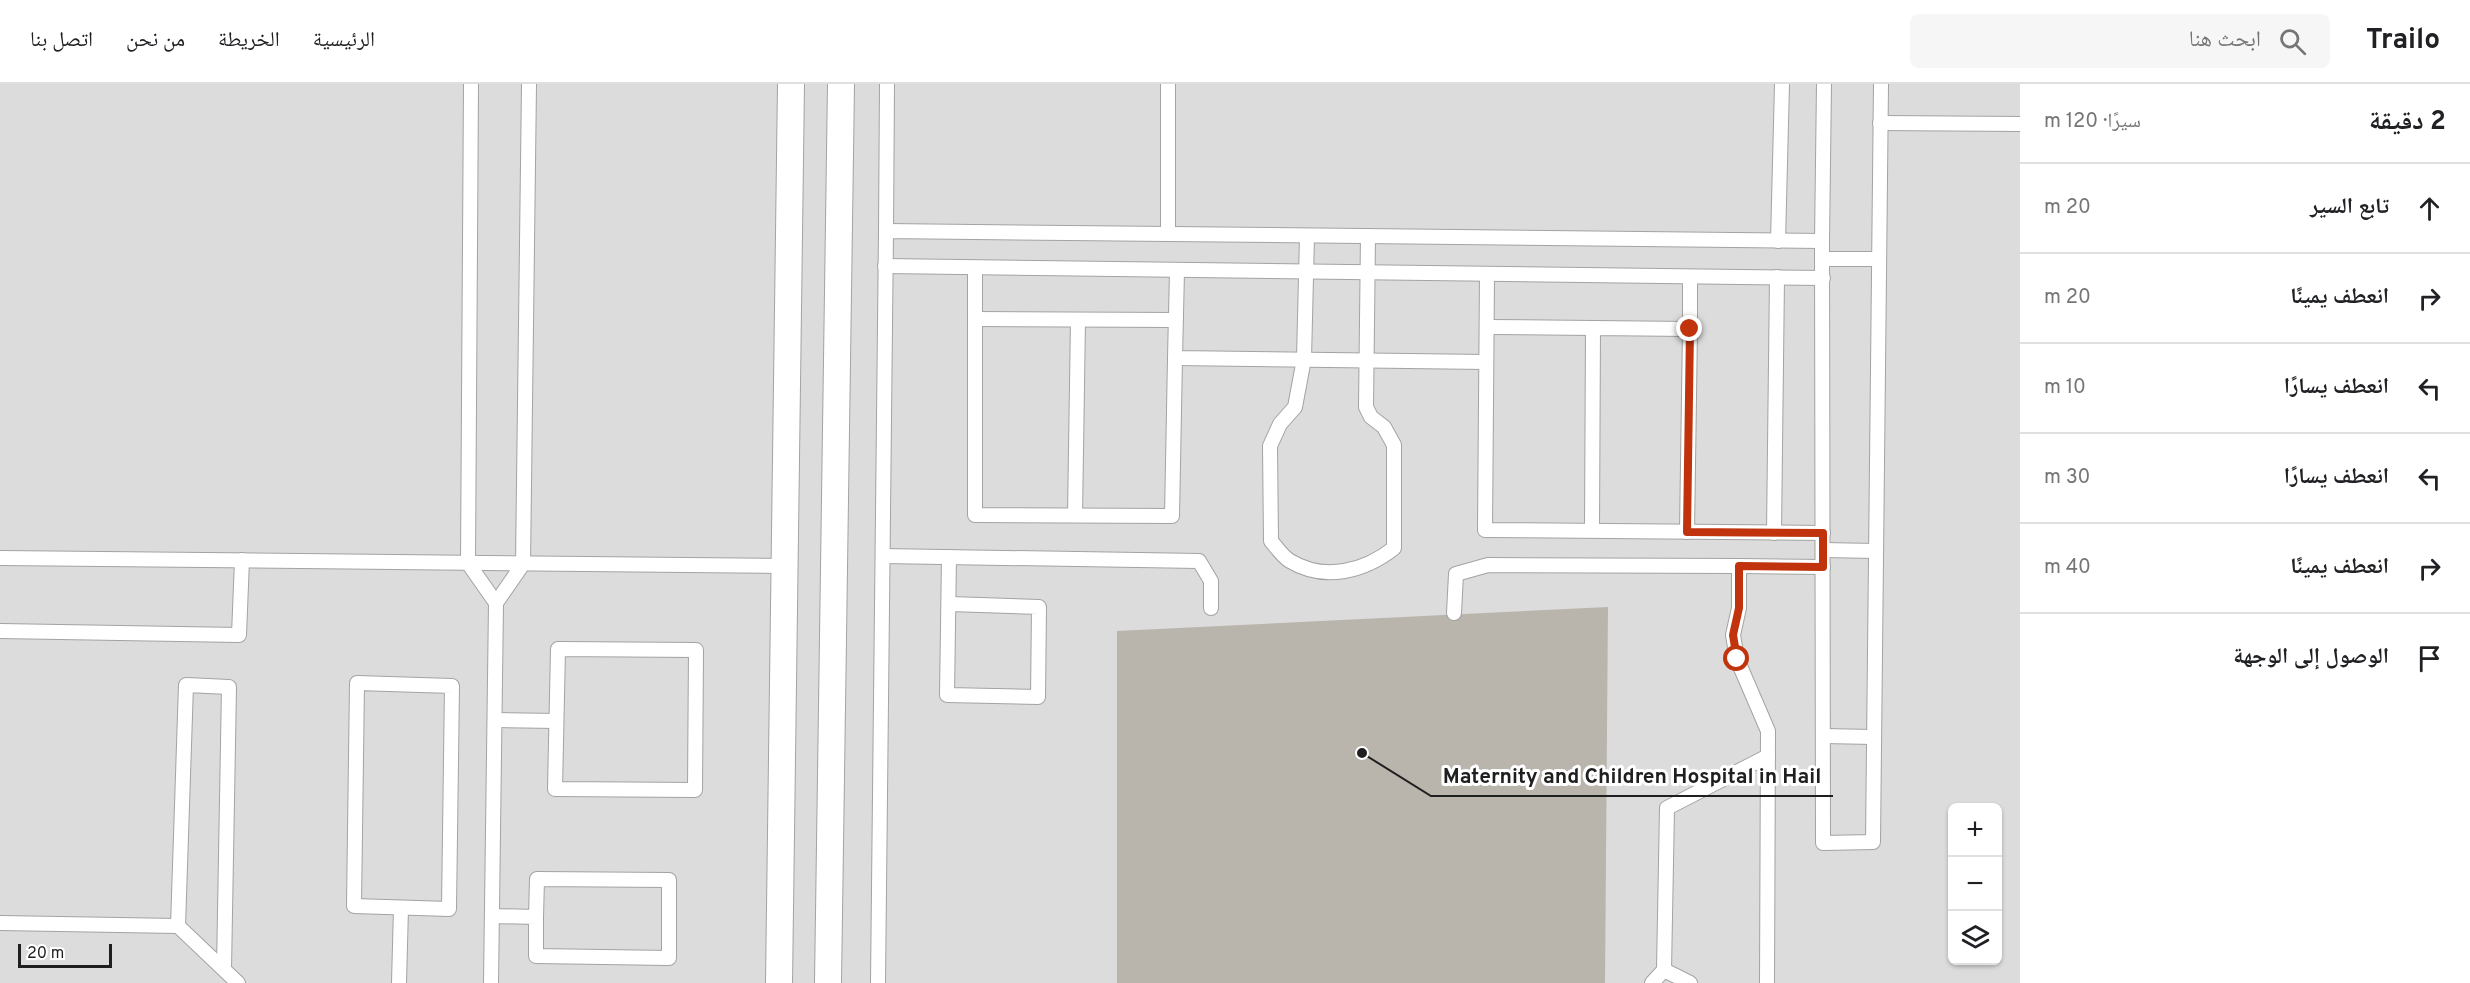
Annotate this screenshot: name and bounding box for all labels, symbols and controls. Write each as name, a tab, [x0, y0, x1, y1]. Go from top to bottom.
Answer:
search box	[1910, 14, 2330, 68]
text: Trailo	[2366, 23, 2440, 59]
icon: search	[2276, 25, 2309, 58]
text: اتصل بنا	[30, 27, 93, 54]
text: من نحن	[126, 27, 185, 54]
text: الخريطة	[218, 27, 280, 54]
text: الرئيسية	[313, 27, 375, 54]
text: ابحث هنا	[2189, 27, 2261, 54]
text: 2 دقيقة	[2369, 106, 2446, 139]
text: سيرًا · 120 m	[2044, 109, 2141, 135]
icon: ahead	[2413, 192, 2446, 225]
text: تابع السير	[2310, 194, 2389, 221]
text: 20 m	[2044, 195, 2091, 221]
icon: right	[2413, 282, 2446, 315]
text: انعطف يمينًا	[2290, 284, 2389, 311]
text: 20 m	[2044, 285, 2091, 311]
route end	[1676, 315, 1702, 341]
icon: left	[2413, 372, 2446, 405]
text: انعطف يسارًا	[2284, 374, 2389, 401]
text: 10 m	[2044, 375, 2086, 401]
icon: left	[2413, 462, 2446, 495]
text: انعطف يسارًا	[2284, 464, 2389, 491]
text: 30 m	[2044, 465, 2090, 491]
icon: right	[2413, 552, 2446, 585]
text: انعطف يمينًا	[2290, 554, 2389, 581]
text: 40 m	[2044, 555, 2091, 581]
icon: arrive	[2413, 642, 2446, 675]
text: الوصول إلى الوجهة	[2233, 644, 2389, 671]
route start	[1723, 645, 1749, 671]
callout: Maternity and Children Hospital in Hail	[1431, 757, 1833, 796]
text: Maternity and Children Hospital in Hail	[1443, 764, 1821, 791]
map controls	[1948, 803, 2002, 965]
button: +	[1948, 803, 2002, 857]
button: −	[1948, 857, 2002, 911]
button: layers	[1948, 911, 2002, 965]
scale bar	[18, 941, 112, 968]
text: 20 m	[27, 944, 64, 964]

